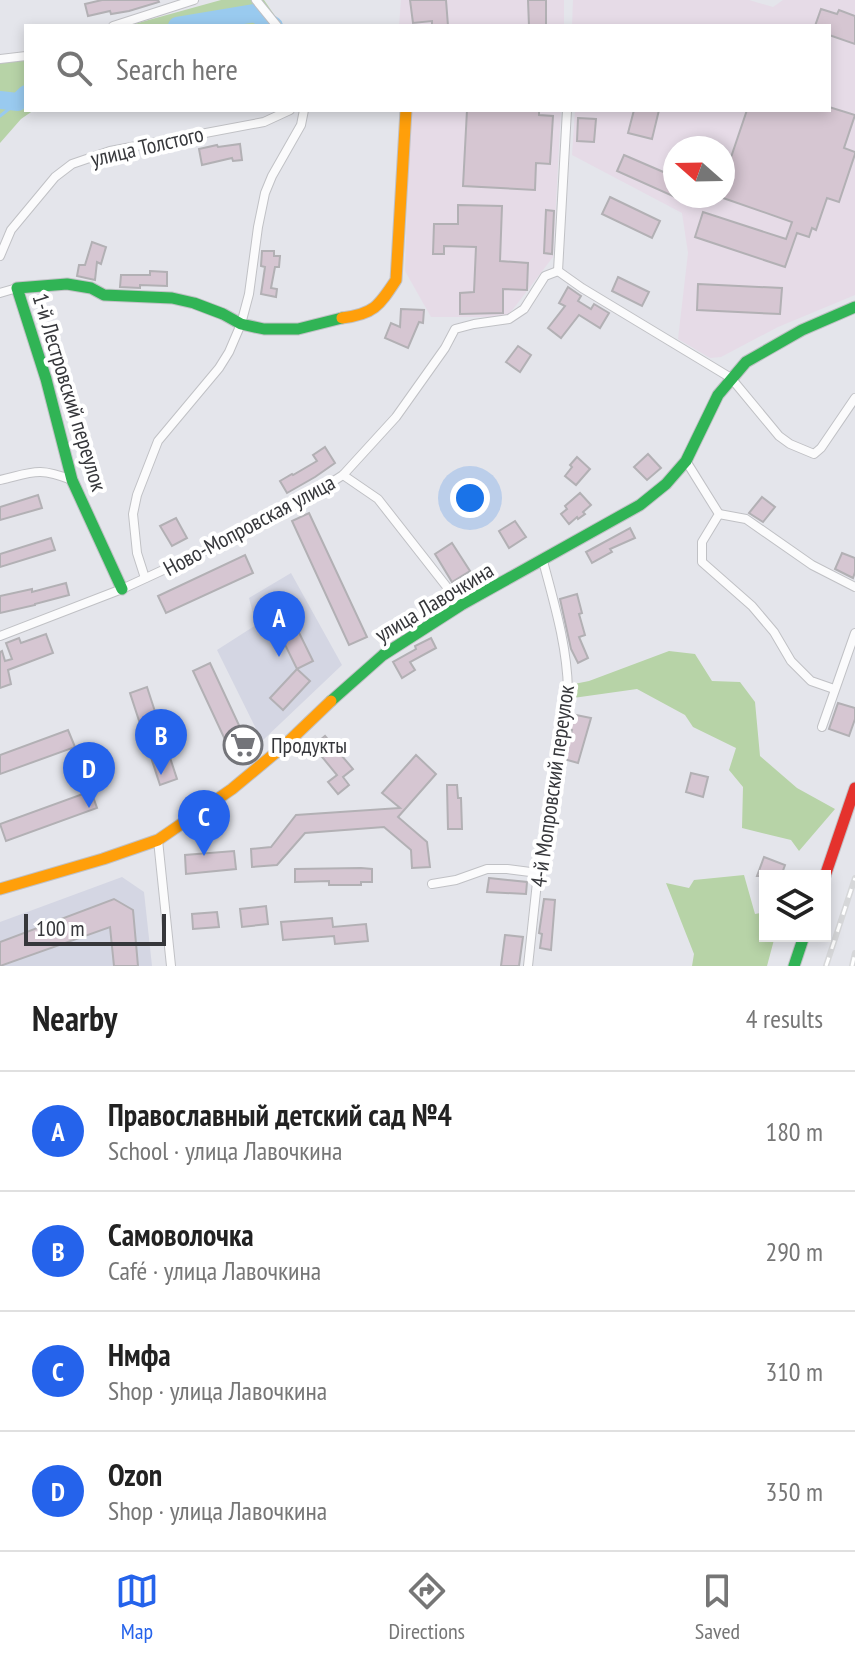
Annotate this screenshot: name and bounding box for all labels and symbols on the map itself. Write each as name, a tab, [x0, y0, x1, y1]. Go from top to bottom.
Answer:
street label: улица Толстого	[88, 119, 206, 173]
north arrow	[663, 136, 735, 208]
street label: 1-й Лестровский переулок	[27, 290, 114, 495]
street label: Ново-Мопровская улица	[158, 468, 340, 582]
your location	[450, 478, 490, 518]
street label: улица Лавочкина	[370, 556, 498, 648]
pin: A	[253, 591, 305, 657]
street label: 4-й Мопровский переулок	[524, 683, 580, 889]
pin: B	[135, 709, 187, 775]
supermarket icon: Продукты	[222, 724, 264, 766]
place label: Продукты	[271, 731, 347, 759]
pin: D	[63, 742, 115, 808]
pin: C	[178, 790, 230, 856]
scale bar	[24, 910, 166, 946]

